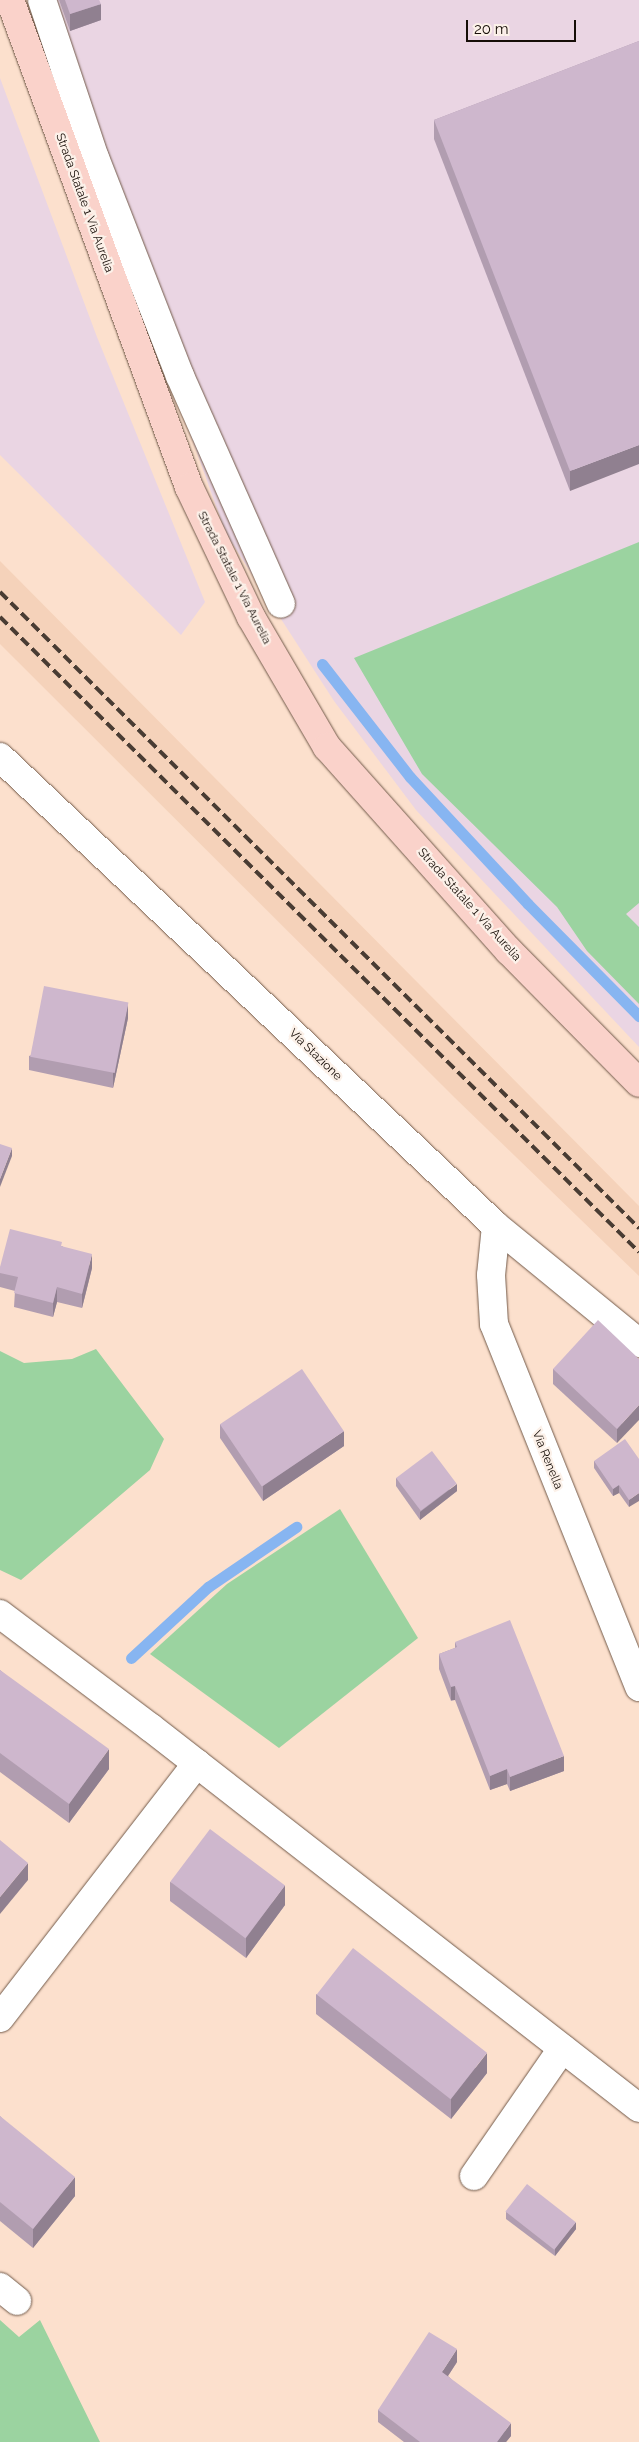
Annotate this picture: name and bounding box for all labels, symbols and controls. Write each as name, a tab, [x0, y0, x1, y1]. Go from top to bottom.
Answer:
scale bar	[469, 10, 579, 42]
text: 20 m	[474, 20, 509, 38]
street label: Strada Statale 1 Via Aurelia	[52, 131, 116, 275]
street label: Strada Statale 1 Via Aurelia	[194, 509, 274, 647]
street label: Strada Statale 1 Via Aurelia	[414, 845, 524, 965]
street label: Via Stazione	[286, 1026, 344, 1084]
street label: Via Renella	[529, 1428, 565, 1492]

